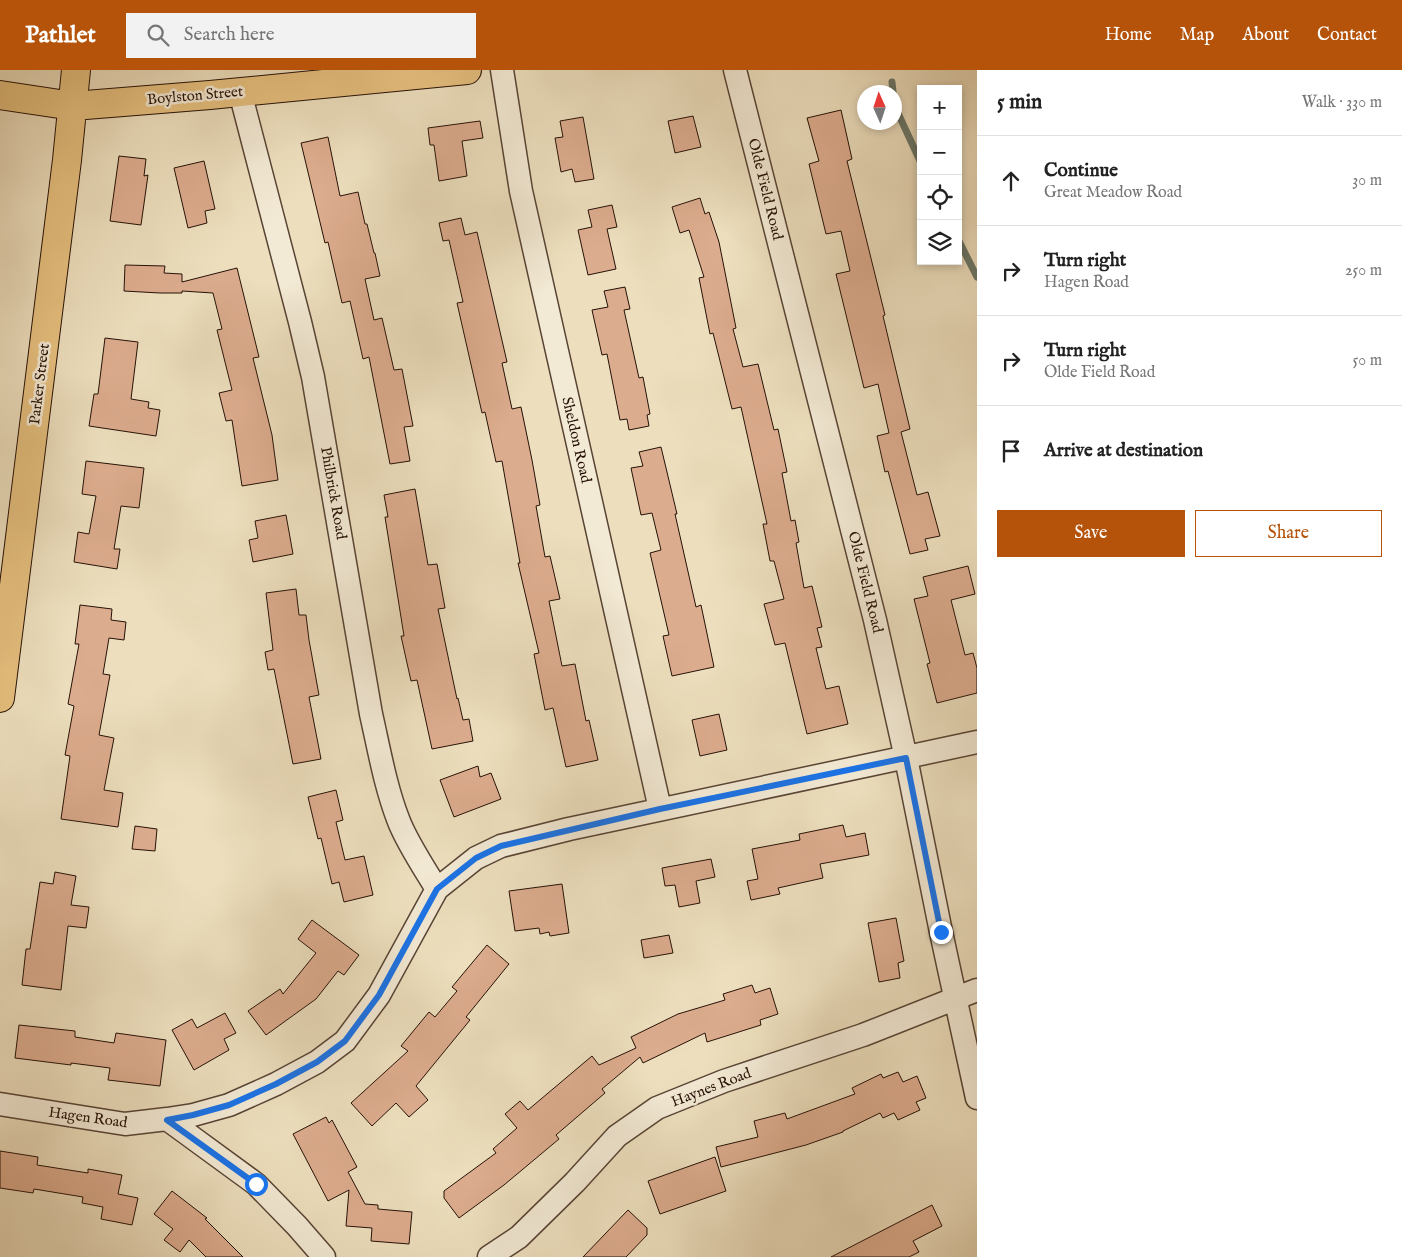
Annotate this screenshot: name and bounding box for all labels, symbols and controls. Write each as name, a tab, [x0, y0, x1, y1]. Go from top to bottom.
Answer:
search box	[126, 13, 476, 58]
text: Pathlet	[25, 20, 96, 51]
icon: search	[144, 21, 172, 49]
text: Search here	[184, 23, 274, 47]
text: Home	[1105, 24, 1152, 47]
text: Map	[1180, 24, 1214, 47]
text: About	[1242, 24, 1289, 47]
text: Contact	[1317, 24, 1377, 47]
street label: Boylston Street	[146, 82, 244, 109]
north arrow	[857, 85, 902, 130]
map controls	[917, 85, 962, 265]
button: +	[917, 85, 962, 130]
text: 5 min	[997, 89, 1042, 116]
text: Walk · 330 m	[1302, 93, 1382, 113]
button: −	[917, 130, 962, 175]
street label: Olde Field Road	[744, 136, 788, 243]
text: Continue	[1044, 159, 1118, 183]
icon: ahead	[997, 167, 1025, 195]
text: 30 m	[1352, 171, 1382, 191]
button: locate	[917, 175, 962, 220]
text: Great Meadow Road	[1044, 183, 1182, 203]
button: layers	[917, 220, 962, 265]
text: Turn right	[1044, 249, 1126, 273]
icon: right	[997, 257, 1025, 285]
text: 250 m	[1345, 261, 1382, 281]
text: Hagen Road	[1044, 273, 1129, 293]
text: Turn right	[1044, 339, 1126, 363]
street label: Parker Street	[25, 343, 54, 426]
icon: right	[997, 347, 1025, 375]
text: 50 m	[1353, 351, 1382, 371]
text: Olde Field Road	[1044, 363, 1155, 383]
street label: Sheldon Road	[557, 395, 596, 486]
icon: arrive	[997, 437, 1025, 465]
text: Arrive at destination	[1044, 439, 1203, 463]
street label: Philbrick Road	[316, 445, 351, 542]
button: Save	[997, 510, 1185, 557]
button: Share	[1195, 510, 1382, 557]
street label: Olde Field Road	[844, 529, 888, 636]
route end	[930, 921, 953, 944]
street label: Haynes Road	[669, 1063, 755, 1111]
street label: Hagen Road	[47, 1103, 130, 1133]
route start	[245, 1173, 268, 1196]

